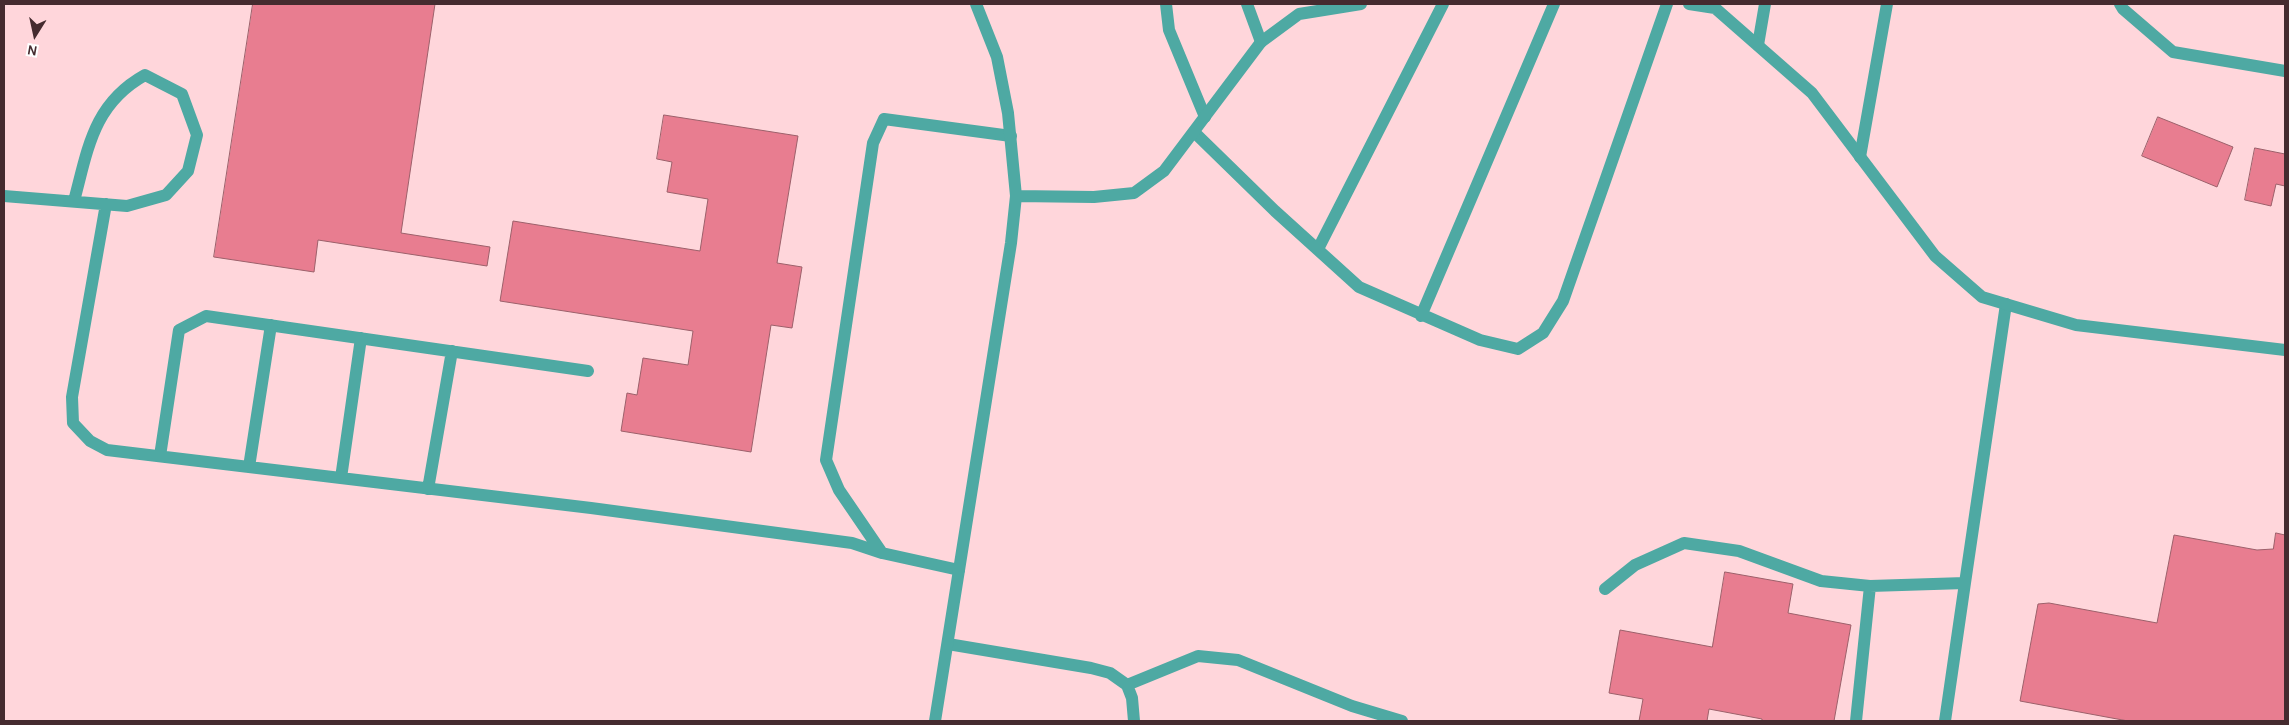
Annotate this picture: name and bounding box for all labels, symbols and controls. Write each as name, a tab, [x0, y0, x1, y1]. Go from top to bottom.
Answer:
north arrow	[10, 10, 60, 60]
text: N	[26, 41, 39, 60]

